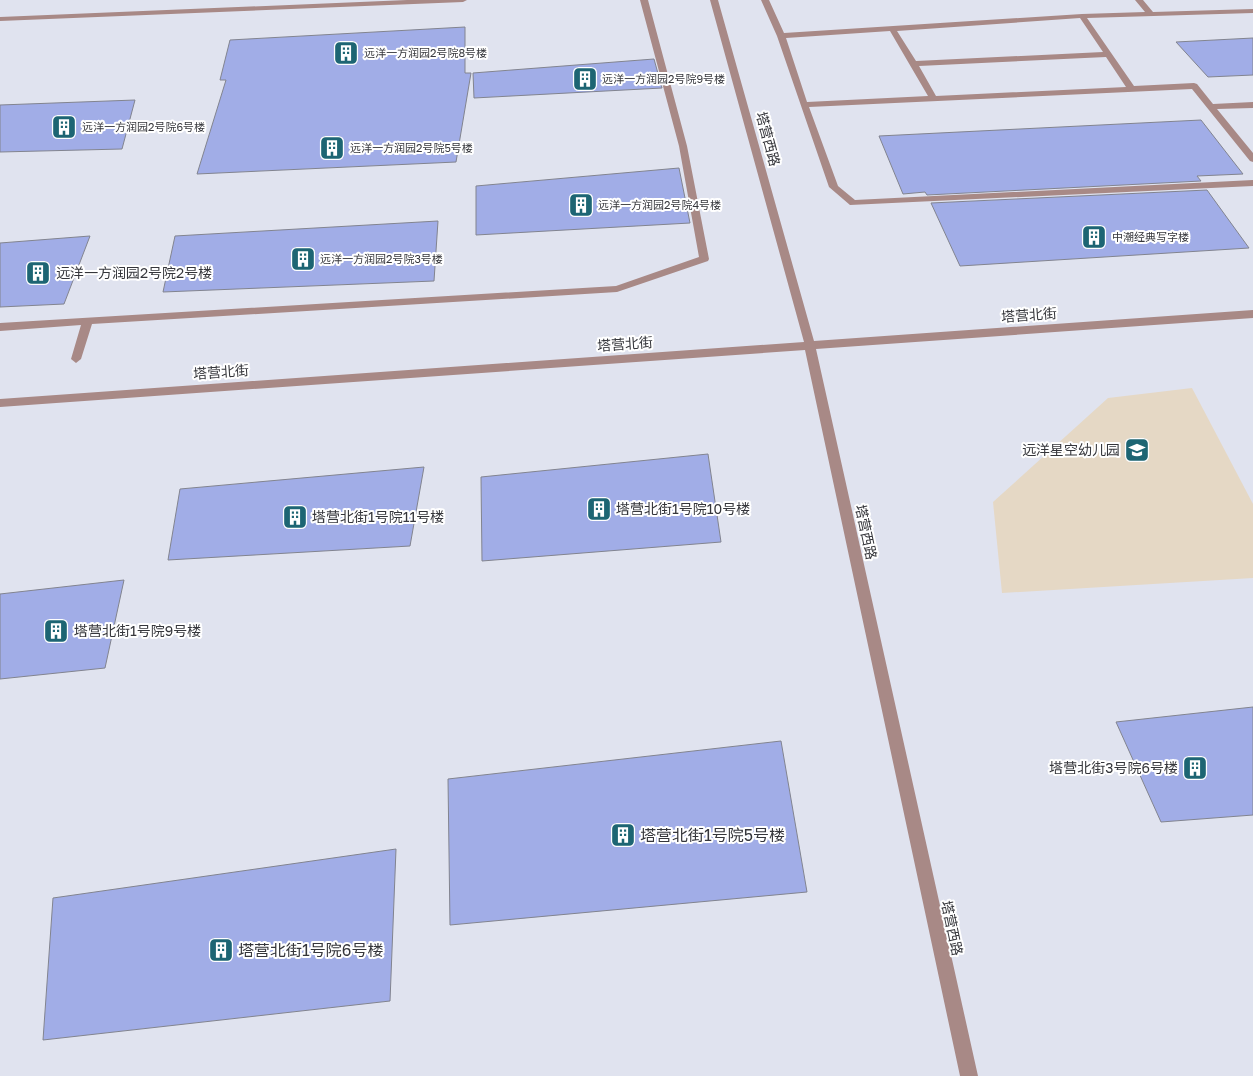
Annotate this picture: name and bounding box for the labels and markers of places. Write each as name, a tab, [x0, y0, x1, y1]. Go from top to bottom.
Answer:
building icon: 远洋一方润园2号院8号楼	[333, 40, 359, 66]
place label: 远洋一方润园2号院8号楼	[364, 46, 487, 59]
building icon: 远洋一方润园2号院9号楼	[572, 66, 598, 92]
place label: 远洋一方润园2号院9号楼	[602, 72, 725, 85]
building icon: 远洋一方润园2号院6号楼	[51, 114, 77, 140]
place label: 远洋一方润园2号院6号楼	[82, 120, 205, 133]
building icon: 远洋一方润园2号院5号楼	[319, 135, 345, 161]
place label: 远洋一方润园2号院5号楼	[350, 141, 473, 154]
building icon: 远洋一方润园2号院4号楼	[568, 192, 594, 218]
place label: 远洋一方润园2号院4号楼	[598, 198, 721, 211]
building icon: 中潮经典写字楼	[1081, 224, 1107, 250]
place label: 中潮经典写字楼	[1112, 230, 1189, 243]
building icon: 远洋一方润园2号院3号楼	[290, 246, 316, 272]
place label: 远洋一方润园2号院3号楼	[320, 252, 443, 265]
building icon: 远洋一方润园2号院2号楼	[25, 260, 51, 286]
place label: 远洋一方润园2号院2号楼	[56, 264, 212, 281]
school or university icon: 远洋星空幼儿园	[1124, 437, 1150, 463]
place label: 远洋星空幼儿园	[1022, 441, 1120, 458]
building icon: 塔营北街1号院10号楼	[586, 496, 612, 522]
place label: 塔营北街1号院10号楼	[616, 500, 750, 517]
building icon: 塔营北街1号院11号楼	[282, 504, 308, 530]
place label: 塔营北街1号院11号楼	[312, 508, 444, 525]
building icon: 塔营北街1号院9号楼	[43, 618, 69, 644]
place label: 塔营北街1号院9号楼	[74, 622, 201, 639]
building icon: 塔营北街3号院6号楼	[1182, 755, 1208, 781]
place label: 塔营北街3号院6号楼	[1049, 759, 1178, 776]
building icon: 塔营北街1号院5号楼	[610, 822, 636, 848]
place label: 塔营北街1号院5号楼	[640, 825, 785, 845]
building icon: 塔营北街1号院6号楼	[208, 937, 234, 963]
place label: 塔营北街1号院6号楼	[238, 940, 383, 960]

